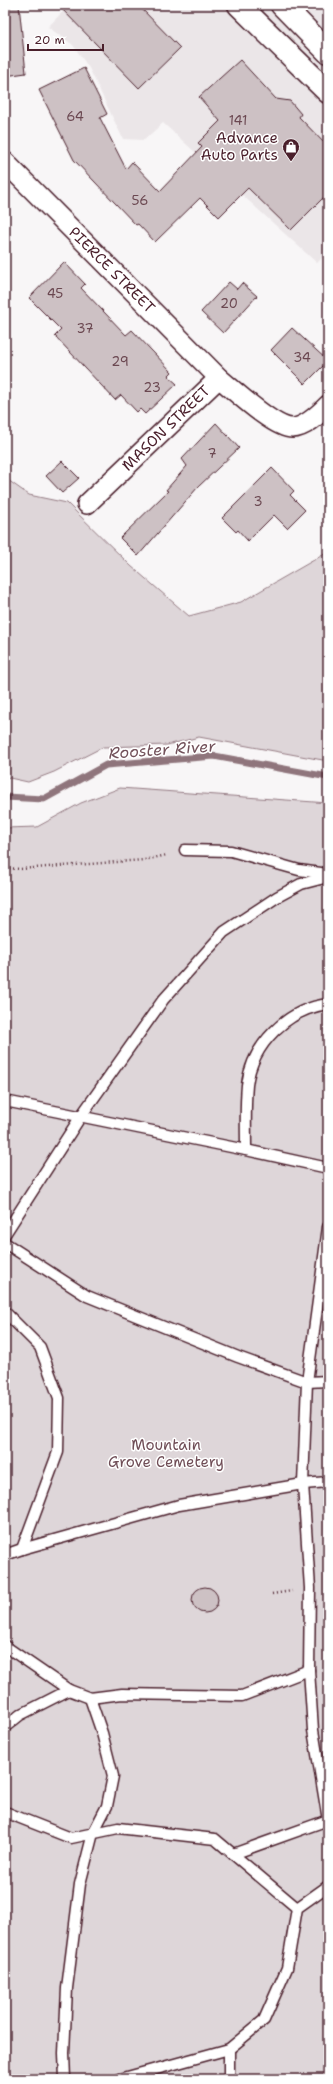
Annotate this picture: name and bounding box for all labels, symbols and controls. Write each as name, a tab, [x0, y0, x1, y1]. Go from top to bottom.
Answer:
scale bar	[28, 26, 103, 52]
text: 20 m	[34, 32, 65, 48]
house number: 64	[66, 108, 84, 125]
house number: 141	[229, 112, 247, 129]
place label: Advance Auto Parts	[201, 128, 278, 165]
shop icon: Advance Auto Parts	[281, 137, 301, 162]
house number: 56	[132, 192, 148, 209]
street label: PIERCE STREET	[64, 222, 160, 318]
house number: 45	[47, 285, 63, 302]
house number: 20	[220, 295, 238, 312]
house number: 37	[76, 320, 94, 337]
house number: 34	[293, 349, 311, 366]
house number: 29	[111, 353, 129, 370]
house number: 23	[143, 379, 161, 396]
street label: MASON STREET	[118, 381, 214, 475]
house number: 7	[207, 445, 217, 462]
house number: 3	[253, 493, 263, 510]
water label: Rooster River	[108, 735, 217, 764]
park label: Mountain Grove Cemetery	[108, 1435, 224, 1472]

